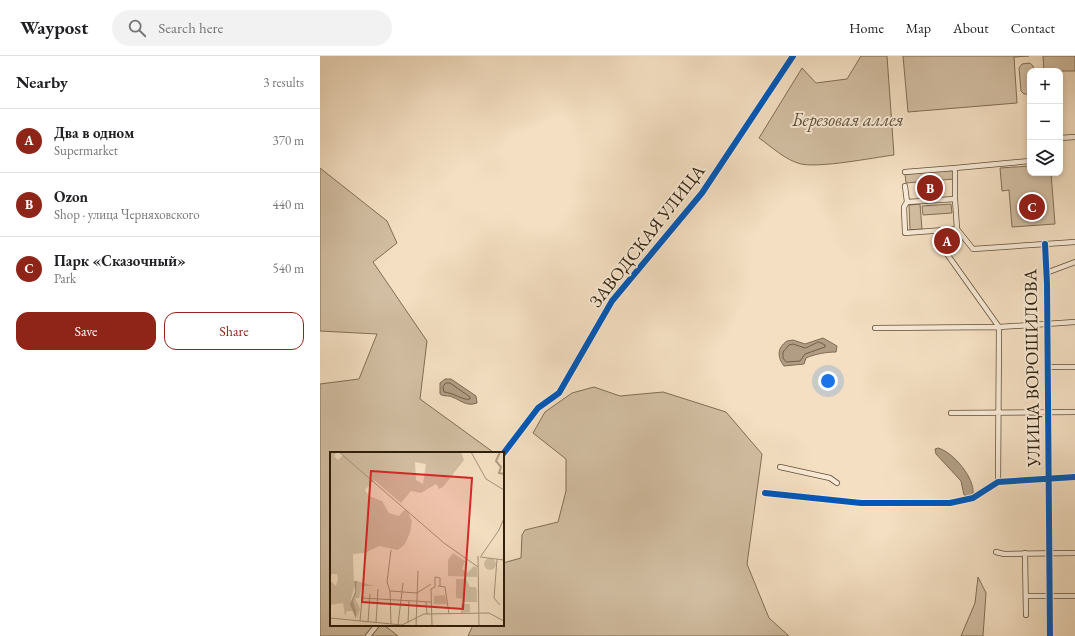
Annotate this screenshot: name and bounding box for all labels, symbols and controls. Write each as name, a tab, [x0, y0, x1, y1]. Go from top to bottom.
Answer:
search box	[112, 10, 392, 46]
text: Waypost	[20, 15, 88, 40]
icon: search	[126, 17, 148, 39]
text: Search here	[158, 18, 223, 37]
text: Home	[849, 19, 884, 37]
text: Map	[906, 19, 931, 37]
text: About	[953, 19, 989, 37]
text: Contact	[1011, 19, 1055, 37]
map controls	[1027, 68, 1063, 176]
button: +	[1027, 68, 1063, 104]
text: Nearby	[16, 71, 68, 93]
text: 3 results	[263, 74, 304, 91]
button: −	[1027, 104, 1063, 140]
park label: Березовая аллея	[791, 108, 904, 132]
text: Два в одном	[54, 123, 134, 142]
text: A	[24, 132, 34, 149]
text: 370 m	[273, 132, 304, 149]
button: layers	[1027, 140, 1063, 176]
text: Supermarket	[54, 142, 118, 159]
street label: ЗАВОДСКАЯ УЛИЦА	[584, 159, 710, 312]
pin: B	[917, 173, 943, 203]
text: Ozon	[54, 187, 88, 206]
pin: C	[1019, 192, 1045, 222]
text: B	[25, 196, 33, 213]
text: 440 m	[273, 196, 304, 213]
text: Shop · улица Черняховского	[54, 206, 200, 223]
pin: A	[934, 226, 960, 256]
text: Парк «Сказочный»	[54, 251, 186, 270]
text: C	[24, 260, 34, 277]
text: 540 m	[273, 260, 304, 277]
street label: УЛИЦА ВОРОШИЛОВА	[1018, 268, 1045, 468]
text: Park	[54, 270, 76, 287]
button: Save	[16, 312, 156, 350]
button: Share	[164, 312, 304, 350]
your location	[818, 371, 838, 391]
inset map	[330, 452, 504, 626]

